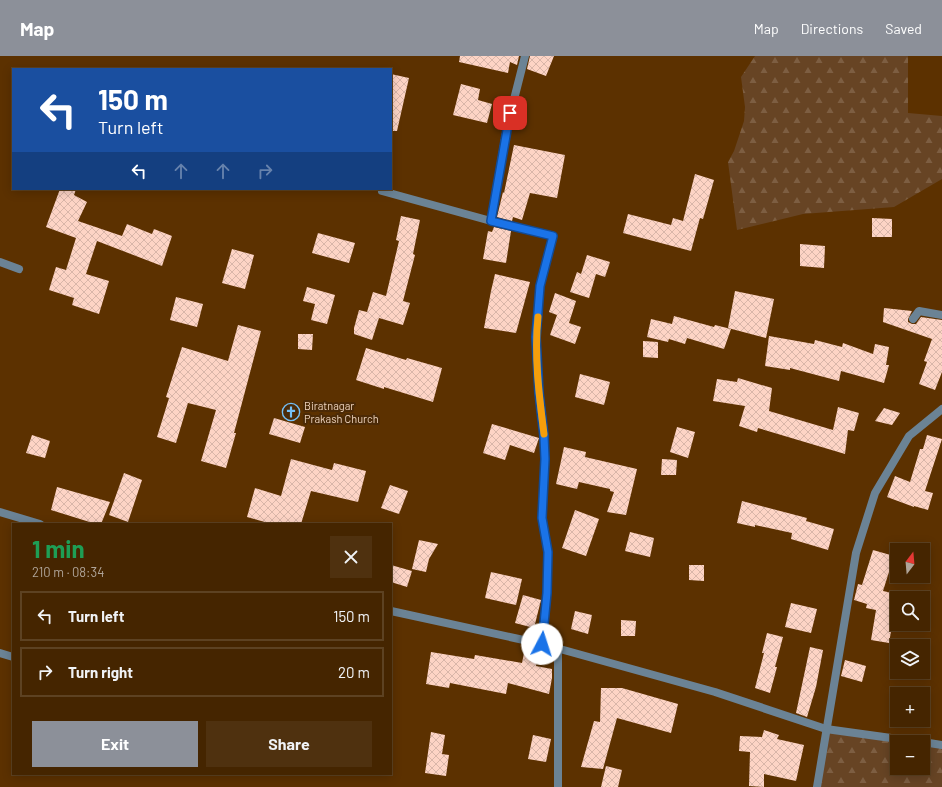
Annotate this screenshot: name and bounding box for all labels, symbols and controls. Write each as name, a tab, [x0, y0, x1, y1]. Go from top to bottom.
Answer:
text: Map	[20, 17, 54, 40]
text: Map	[754, 20, 779, 37]
text: Directions	[801, 20, 863, 37]
text: Saved	[885, 20, 922, 37]
text: 150 m	[98, 82, 168, 116]
icon: left	[32, 84, 84, 136]
pin	[493, 96, 527, 130]
icon: arrive	[499, 102, 521, 124]
text: Turn left	[98, 116, 164, 138]
icon: left	[128, 160, 150, 182]
icon: ahead	[170, 160, 192, 182]
icon: ahead	[212, 160, 234, 182]
icon: right	[254, 160, 276, 182]
place label: Biratnagar Prakash Church	[304, 399, 379, 425]
church icon: Biratnagar Prakash Church	[281, 402, 301, 422]
text: 1 min	[32, 534, 85, 563]
button: close	[330, 536, 372, 578]
north arrow	[890, 543, 930, 583]
map controls	[890, 543, 930, 775]
text: 210 m · 08:34	[32, 564, 104, 580]
button: search	[890, 591, 930, 631]
icon: left	[34, 605, 56, 627]
text: Turn left	[68, 607, 124, 625]
text: 150 m	[333, 607, 370, 625]
position arrow	[521, 623, 563, 665]
button: layers	[890, 639, 930, 679]
icon: right	[34, 661, 56, 683]
text: Turn right	[68, 663, 133, 681]
text: 20 m	[338, 663, 370, 681]
button: +	[890, 687, 930, 727]
button: Exit	[32, 721, 198, 767]
button: Share	[206, 721, 372, 767]
button: −	[890, 735, 930, 775]

